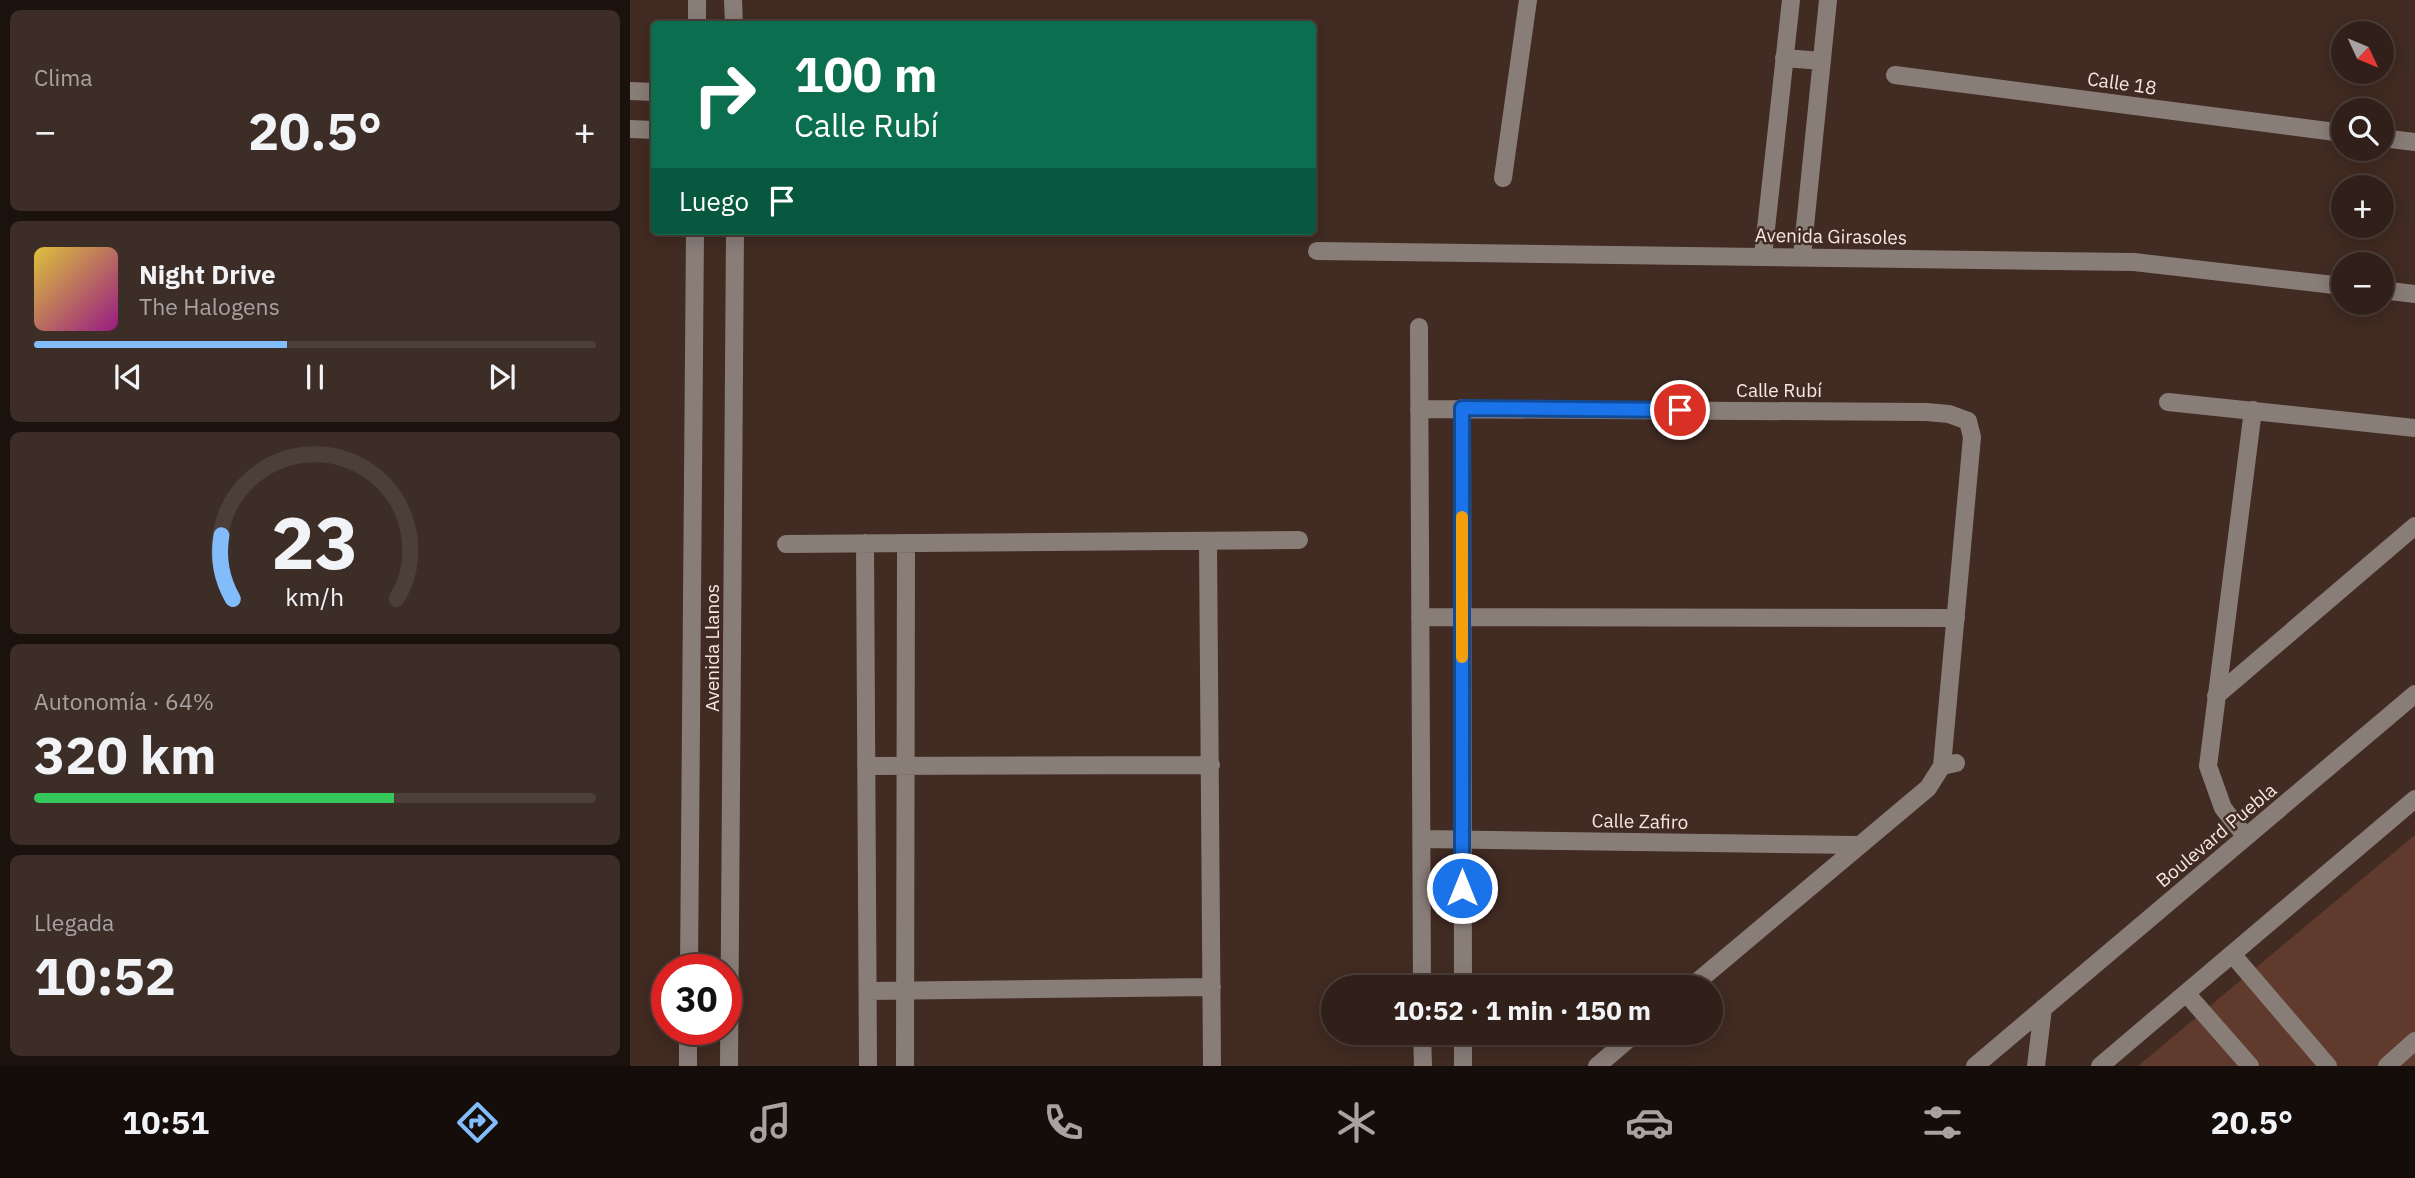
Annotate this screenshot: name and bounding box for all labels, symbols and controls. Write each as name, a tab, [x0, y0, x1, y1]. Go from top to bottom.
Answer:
north arrow	[2331, 21, 2394, 84]
map controls	[2331, 21, 2394, 315]
text: 100 m	[794, 42, 938, 105]
icon: right	[679, 49, 770, 140]
text: Clima	[34, 62, 93, 92]
street label: Calle 18	[2086, 66, 2158, 100]
text: 20.5°	[248, 97, 382, 164]
button: search	[2331, 98, 2394, 161]
text: Calle Rubí	[794, 104, 939, 146]
text: −	[34, 106, 57, 155]
text: +	[573, 106, 596, 155]
button: +	[2331, 175, 2394, 238]
icon: arrive	[763, 182, 801, 220]
text: Luego	[679, 184, 749, 218]
street label: Avenida Girasoles	[1755, 223, 1907, 249]
button: −	[2331, 252, 2394, 315]
text: Night Drive	[139, 257, 276, 291]
text: The Halogens	[139, 291, 280, 321]
icon: previous	[109, 358, 147, 396]
icon: pause	[296, 358, 334, 396]
icon: next	[483, 358, 521, 396]
street label: Calle Rubí	[1736, 378, 1822, 402]
pin	[1650, 380, 1710, 440]
icon: arrive	[1661, 391, 1699, 429]
text: 23	[271, 494, 359, 589]
text: km/h	[286, 580, 344, 613]
street label: Avenida Llanos	[700, 584, 724, 712]
text: Autonomía · 64%	[34, 686, 214, 716]
text: 320 km	[34, 721, 216, 788]
street label: Boulevard Puebla	[2151, 778, 2281, 892]
street label: Calle Zafiro	[1592, 808, 1688, 834]
position arrow	[1425, 851, 1499, 925]
text: Llegada	[34, 907, 114, 937]
text: 10:52	[34, 942, 176, 1009]
speed limit sign: 30	[651, 954, 742, 1045]
text: 10:52 · 1 min · 150 m	[1393, 993, 1651, 1027]
icon: directions	[453, 1098, 502, 1147]
icon: music	[746, 1098, 795, 1147]
icon: phone	[1039, 1098, 1088, 1147]
icon: climate	[1332, 1098, 1381, 1147]
icon: car	[1625, 1098, 1674, 1147]
icon: filters	[1918, 1098, 1967, 1147]
text: 10:51	[122, 1101, 209, 1143]
text: 20.5°	[2210, 1101, 2293, 1143]

